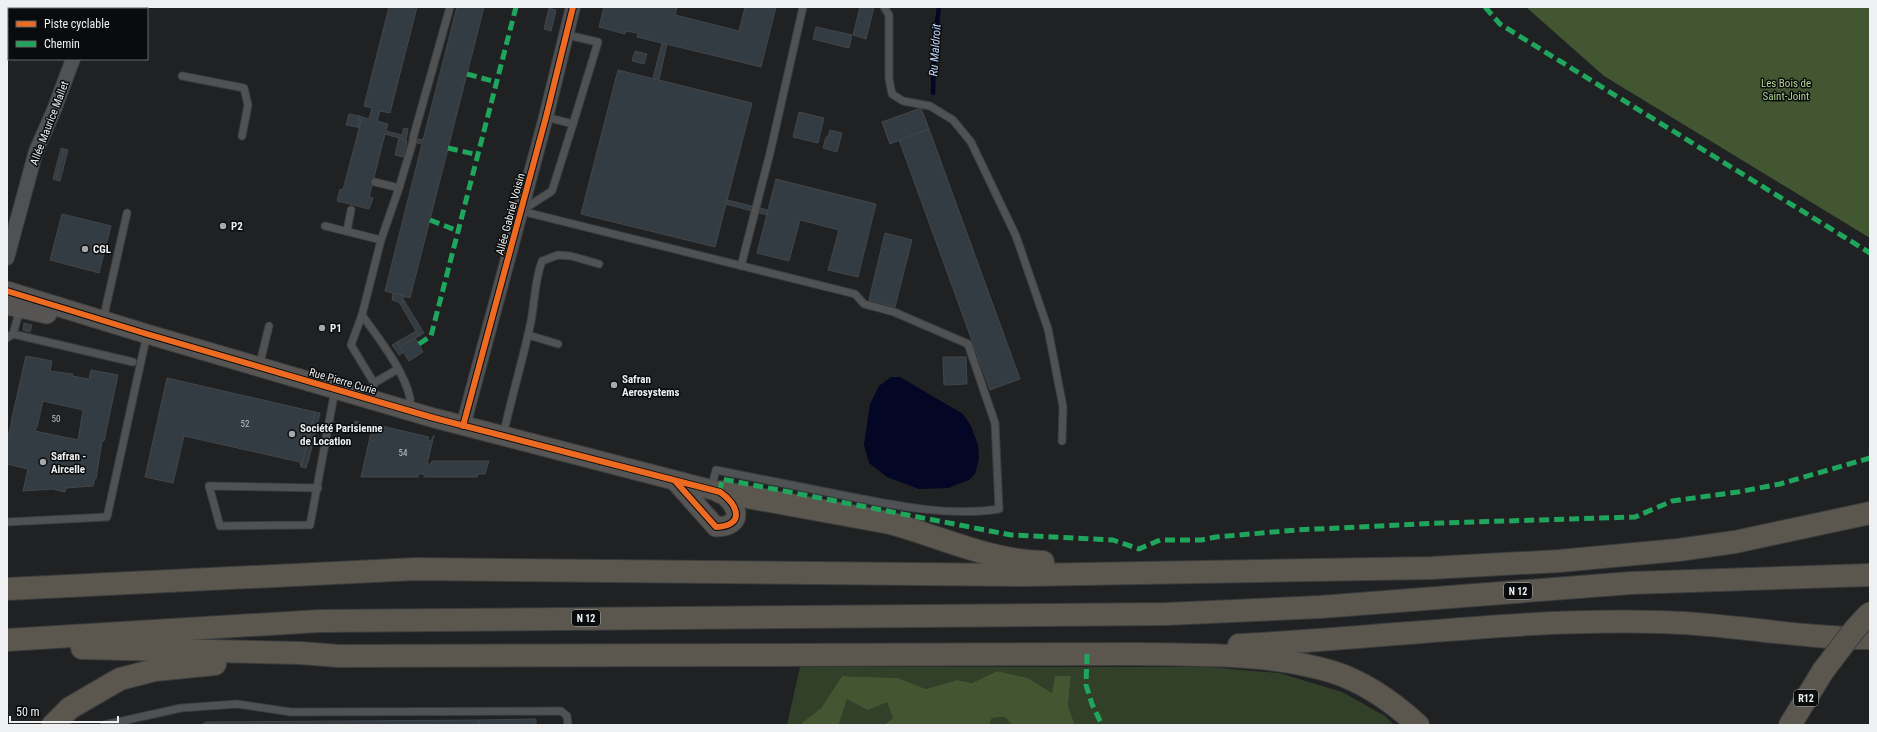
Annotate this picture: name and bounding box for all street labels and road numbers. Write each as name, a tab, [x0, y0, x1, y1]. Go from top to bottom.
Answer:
street label: Allée Maurice Mallet	[27, 79, 71, 167]
street label: Allée Gabriel Voisin	[493, 172, 528, 257]
street label: Rue Pierre Curie	[308, 366, 378, 397]
road number: N 12	[1504, 583, 1532, 599]
road number: N 12	[572, 610, 600, 626]
road number: R12	[1794, 690, 1818, 706]

